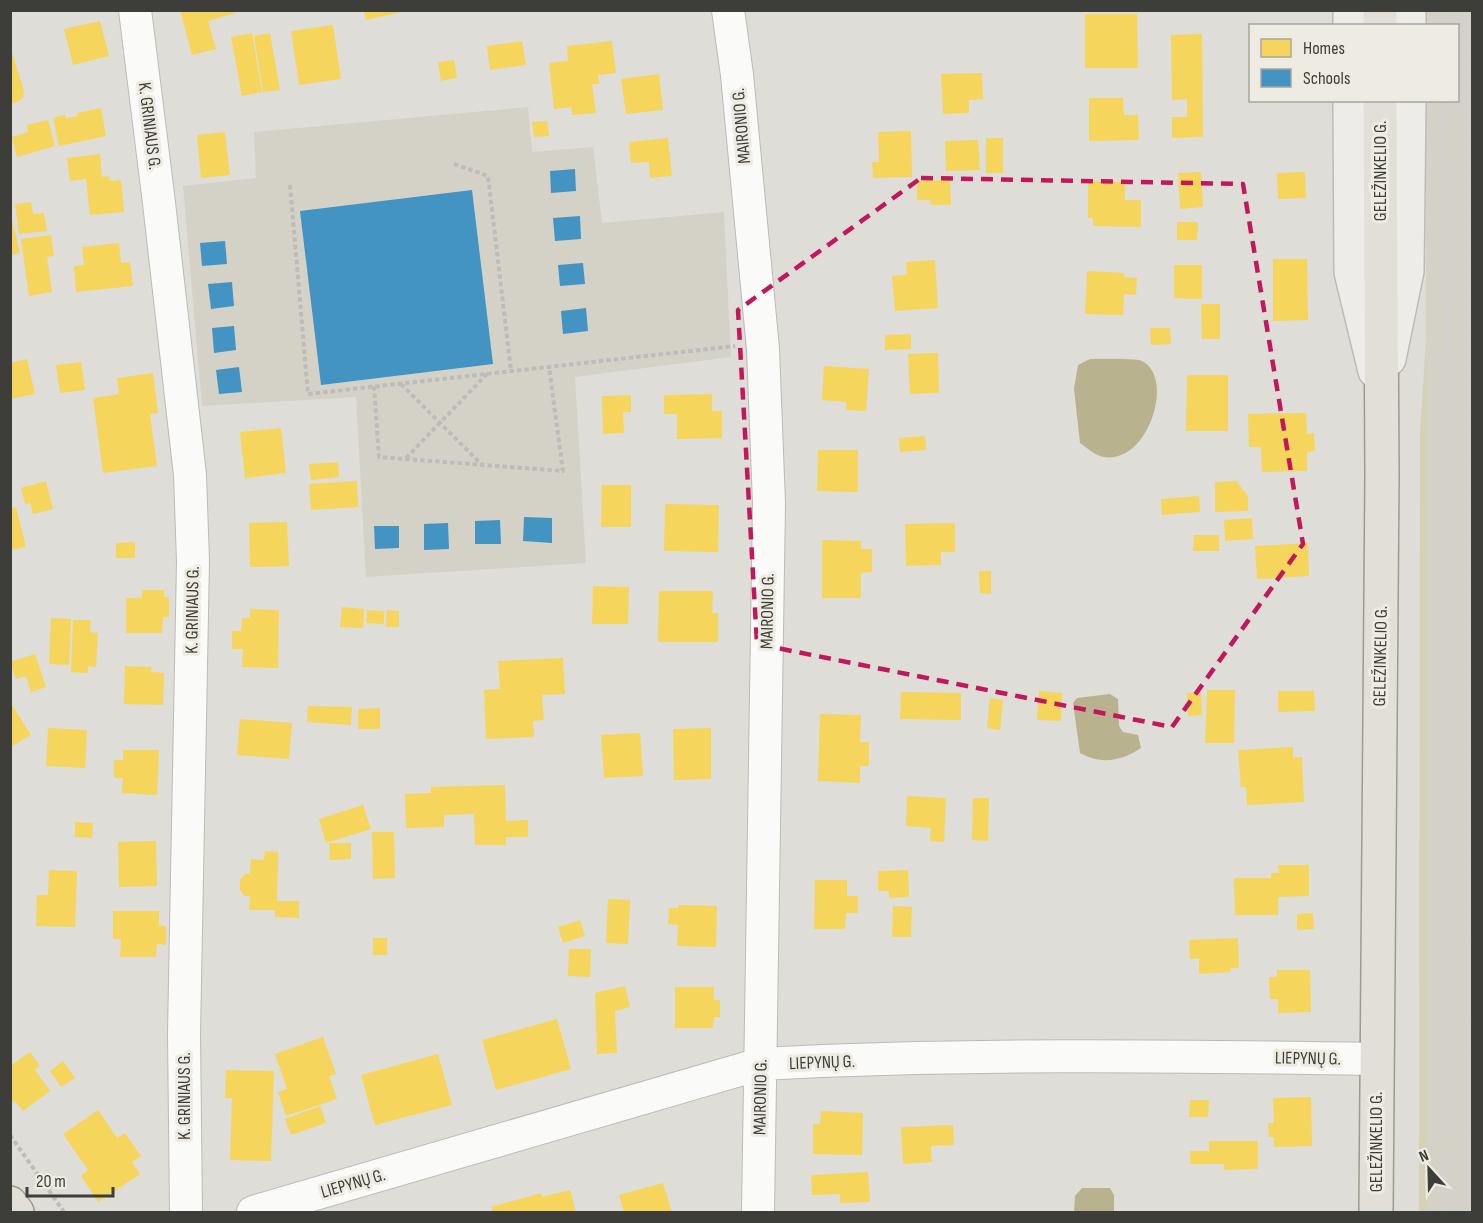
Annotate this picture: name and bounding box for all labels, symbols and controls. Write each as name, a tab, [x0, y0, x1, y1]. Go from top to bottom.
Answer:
legend	[1249, 24, 1459, 102]
text: Homes	[1303, 38, 1345, 59]
text: Schools	[1303, 68, 1350, 89]
street label: K. GRINIAUS G.	[134, 81, 165, 171]
street label: MAIRONIO G.	[728, 87, 755, 165]
street label: GELEŽINKELIO G.	[1370, 121, 1391, 221]
street label: K. GRINIAUS G.	[181, 566, 204, 654]
street label: MAIRONIO G.	[756, 573, 779, 649]
street label: GELEŽINKELIO G.	[1369, 605, 1392, 707]
street label: LIEPYNŲ G.	[1275, 1047, 1341, 1070]
street label: LIEPYNŲ G.	[789, 1051, 855, 1074]
street label: K. GRINIAUS G.	[174, 1052, 195, 1140]
street label: MAIRONIO G.	[749, 1059, 772, 1135]
street label: GELEŽINKELIO G.	[1366, 1092, 1387, 1192]
north arrow	[1399, 1139, 1459, 1199]
text: N	[1416, 1146, 1431, 1167]
scale bar	[27, 1160, 112, 1198]
street label: LIEPYNŲ G.	[318, 1164, 388, 1203]
text: 20 m	[36, 1171, 66, 1192]

